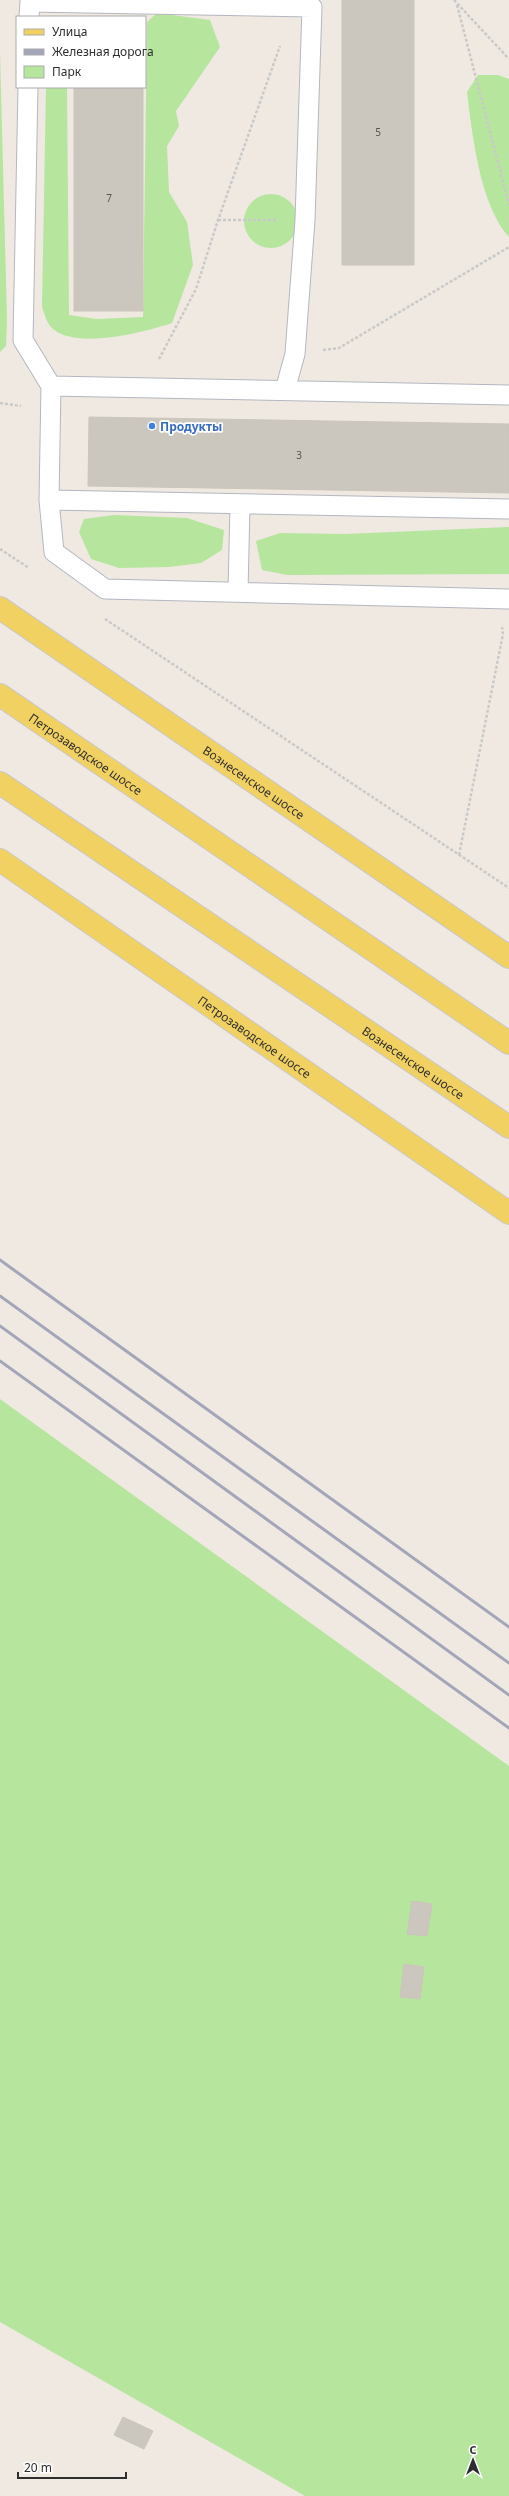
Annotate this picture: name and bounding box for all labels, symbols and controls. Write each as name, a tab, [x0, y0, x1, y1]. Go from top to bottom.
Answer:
legend	[16, 16, 146, 88]
text: Улица	[52, 23, 87, 40]
text: Железная дорога	[52, 43, 154, 60]
text: Парк	[52, 63, 82, 80]
house number: 5	[375, 125, 381, 139]
house number: 7	[106, 191, 112, 205]
place label: Продукты	[160, 418, 222, 435]
marker: Продукты	[147, 421, 157, 431]
house number: 3	[296, 448, 302, 462]
street label: Петрозаводское шоссе	[26, 709, 146, 799]
street label: Вознесенское шоссе	[200, 741, 308, 823]
street label: Петрозаводское шоссе	[195, 991, 315, 1082]
street label: Вознесенское шоссе	[359, 1022, 468, 1103]
north arrow	[453, 2440, 493, 2480]
text: С	[469, 2442, 477, 2457]
scale bar	[18, 2454, 126, 2480]
text: 20 m	[24, 2459, 52, 2476]

